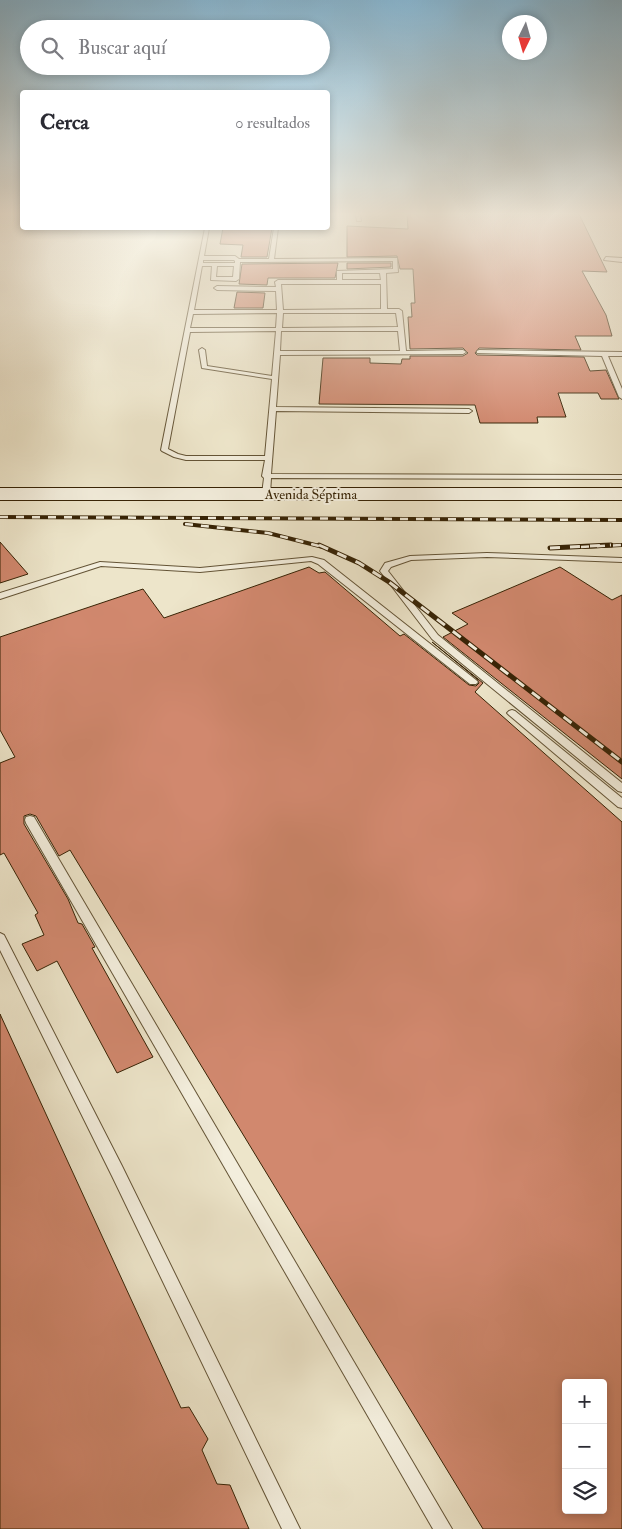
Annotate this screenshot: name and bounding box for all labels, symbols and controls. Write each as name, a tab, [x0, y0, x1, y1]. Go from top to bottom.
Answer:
north arrow	[502, 15, 547, 60]
search box	[20, 20, 330, 75]
icon: search	[38, 34, 66, 62]
text: Buscar aquí	[78, 36, 166, 60]
text: Cerca	[40, 109, 89, 136]
text: 0 resultados	[235, 113, 310, 133]
street label: Avenida Séptima	[264, 486, 357, 504]
map controls	[562, 1379, 607, 1514]
button: +	[562, 1379, 607, 1424]
button: −	[562, 1424, 607, 1469]
button: layers	[562, 1469, 607, 1514]

